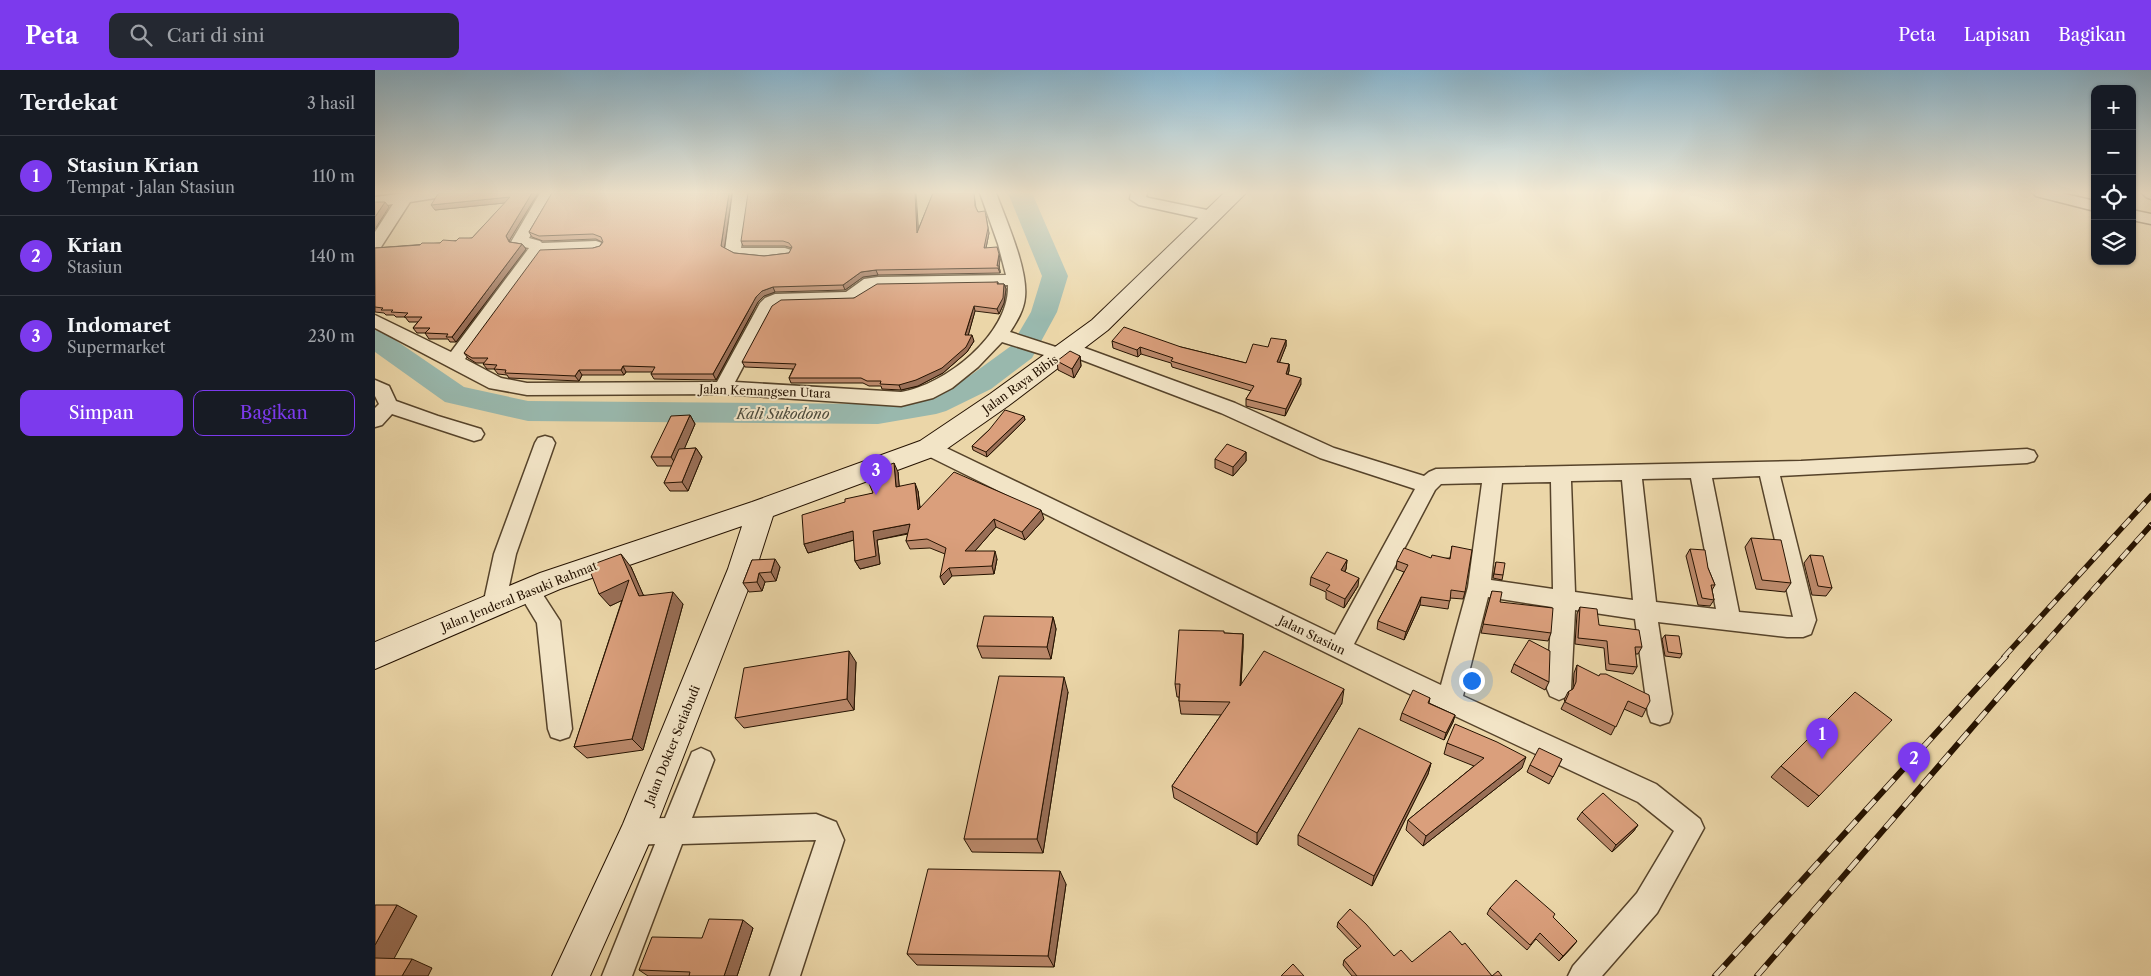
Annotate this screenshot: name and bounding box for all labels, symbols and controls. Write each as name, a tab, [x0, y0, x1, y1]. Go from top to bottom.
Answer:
search box	[109, 13, 459, 58]
text: Peta	[25, 21, 79, 50]
icon: search	[127, 21, 155, 49]
text: Cari di sini	[167, 24, 264, 47]
text: Peta	[1898, 24, 1936, 46]
text: Lapisan	[1964, 24, 2030, 46]
text: Bagikan	[2058, 24, 2126, 46]
map controls	[2091, 85, 2136, 265]
button: +	[2091, 85, 2136, 130]
text: Terdekat	[20, 90, 118, 115]
text: 3 hasil	[307, 93, 355, 113]
button: −	[2091, 130, 2136, 175]
text: Stasiun Krian	[67, 154, 199, 177]
text: 1	[32, 166, 40, 186]
text: 110 m	[312, 166, 355, 186]
button: locate	[2091, 175, 2136, 220]
text: Tempat · Jalan Stasiun	[67, 177, 235, 197]
button: layers	[2091, 220, 2136, 265]
text: Krian	[67, 234, 122, 257]
text: 2	[31, 246, 41, 266]
text: 140 m	[310, 246, 355, 266]
text: Stasiun	[67, 257, 122, 277]
text: Indomaret	[67, 314, 171, 337]
text: 3	[31, 326, 41, 346]
text: 230 m	[308, 326, 355, 346]
text: Supermarket	[67, 337, 165, 357]
street label: Jalan Raya Bibis	[978, 352, 1061, 418]
street label: Jalan Kemangsen Utara	[697, 381, 832, 401]
button: Simpan	[20, 390, 183, 436]
button: Bagikan	[193, 390, 355, 436]
water label: Kali Sukodono	[736, 405, 830, 423]
pin: 3	[860, 454, 892, 495]
street label: Jalan Jenderal Basuki Rahmat	[437, 557, 600, 635]
street label: Jalan Stasiun	[1274, 611, 1348, 658]
your location	[1459, 668, 1485, 694]
street label: Jalan Dokter Setiabudi	[640, 683, 703, 809]
pin: 1	[1806, 718, 1838, 759]
pin: 2	[1898, 742, 1930, 783]

